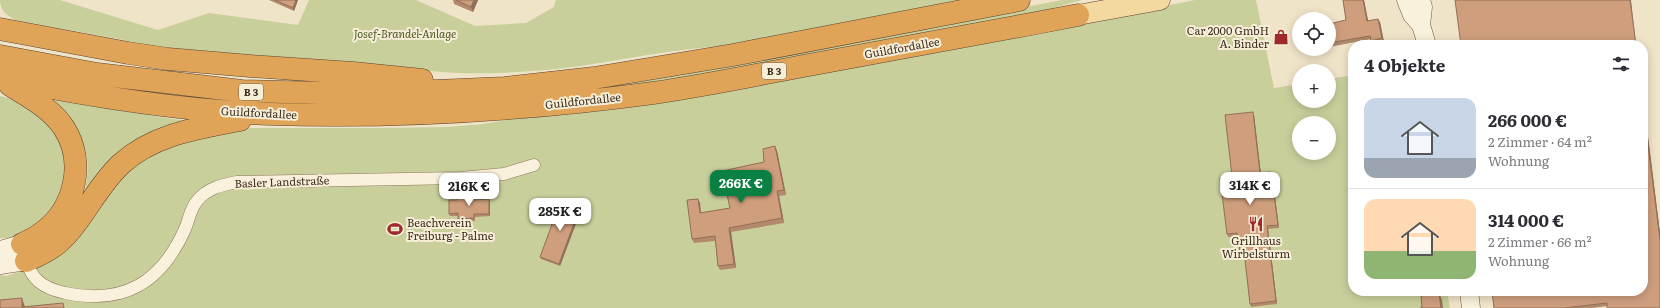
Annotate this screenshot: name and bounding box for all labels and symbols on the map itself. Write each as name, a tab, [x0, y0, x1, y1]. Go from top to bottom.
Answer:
place label: Car 2000 GmbH A. Binder	[1187, 22, 1270, 51]
park label: Josef-Brandel-Anlage	[354, 25, 456, 41]
shop icon: Car 2000 GmbH A. Binder	[1272, 28, 1290, 46]
street label: Guildfordallee	[863, 32, 941, 62]
road number: B 3	[762, 63, 786, 79]
road number: B 3	[239, 84, 263, 100]
street label: Guildfordallee	[544, 88, 622, 112]
street label: Guildfordallee	[221, 102, 298, 122]
pin: 266K €	[708, 170, 774, 204]
street label: Basler Landstraße	[234, 171, 330, 191]
pin: 314K €	[1217, 172, 1283, 206]
pin: 216K €	[436, 173, 502, 207]
pin: 285K €	[527, 198, 593, 232]
place label: Beachverein Freiburg - Palme	[407, 214, 494, 243]
restaurant icon: Grillhaus Wirbelsturm	[1247, 215, 1265, 233]
sports icon: Beachverein Freiburg - Palme	[386, 220, 404, 238]
place label: Grillhaus Wirbelsturm	[1222, 232, 1291, 261]

